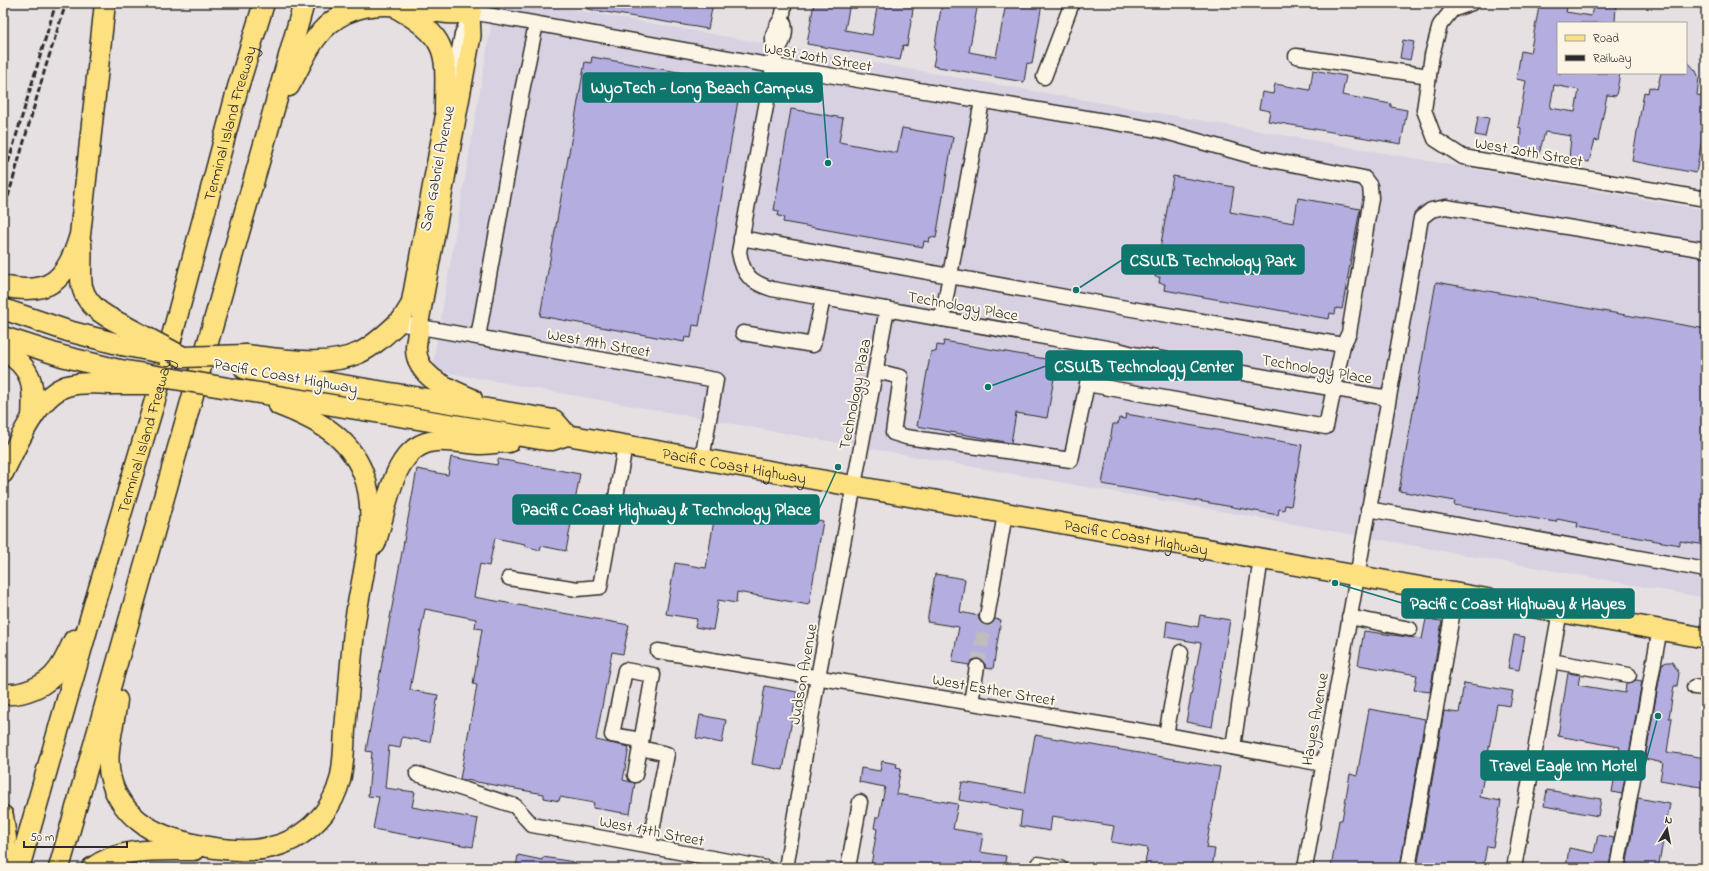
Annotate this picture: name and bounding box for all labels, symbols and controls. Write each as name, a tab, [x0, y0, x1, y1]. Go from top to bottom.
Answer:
legend	[1557, 22, 1687, 74]
text: Road	[1593, 30, 1619, 48]
street label: West 20th Street	[762, 37, 874, 79]
street label: Terminal Island Freeway	[198, 43, 264, 204]
text: Railway	[1593, 50, 1632, 69]
callout: WyoTech - Long Beach Campus	[583, 73, 822, 102]
text: WyoTech - Long Beach Campus	[591, 76, 814, 103]
street label: San Gabriel Avenue	[414, 103, 462, 233]
street label: West 20th Street	[1473, 132, 1585, 174]
callout: CSULB Technology Park	[1122, 245, 1304, 274]
text: CSULB Technology Park	[1130, 249, 1297, 276]
street label: Technology Place	[906, 285, 1021, 329]
street label: West 19th Street	[545, 323, 653, 365]
street label: Technology Plaza	[833, 337, 879, 452]
street label: Technology Place	[1260, 348, 1375, 392]
callout: CSULB Technology Center	[1046, 351, 1242, 380]
street label: Pacific Coast Highway	[212, 352, 360, 401]
text: CSULB Technology Center	[1054, 355, 1235, 382]
street label: Terminal Island Freeway	[112, 356, 180, 517]
street label: Pacific Coast Highway	[660, 442, 808, 491]
callout: Pacific Coast Highway & Technology Place	[513, 495, 819, 524]
text: Pacific Coast Highway & Technology Place	[521, 498, 812, 525]
street label: Pacific Coast Highway	[1062, 514, 1210, 563]
callout: Pacific Coast Highway & Hayes	[1402, 589, 1634, 618]
text: Pacific Coast Highway & Hayes	[1410, 592, 1626, 619]
street label: Judson Avenue	[783, 621, 825, 727]
street label: West Esther Street	[930, 668, 1058, 714]
street label: Hayes Avenue	[1296, 670, 1336, 768]
callout: Travel Eagle Inn Motel	[1481, 751, 1645, 780]
text: Travel Eagle Inn Motel	[1489, 754, 1637, 781]
north arrow	[1647, 809, 1687, 849]
street label: West 17th Street	[597, 810, 707, 854]
text: N	[1664, 812, 1674, 829]
scale bar	[24, 823, 127, 849]
text: 50 m	[30, 829, 54, 847]

